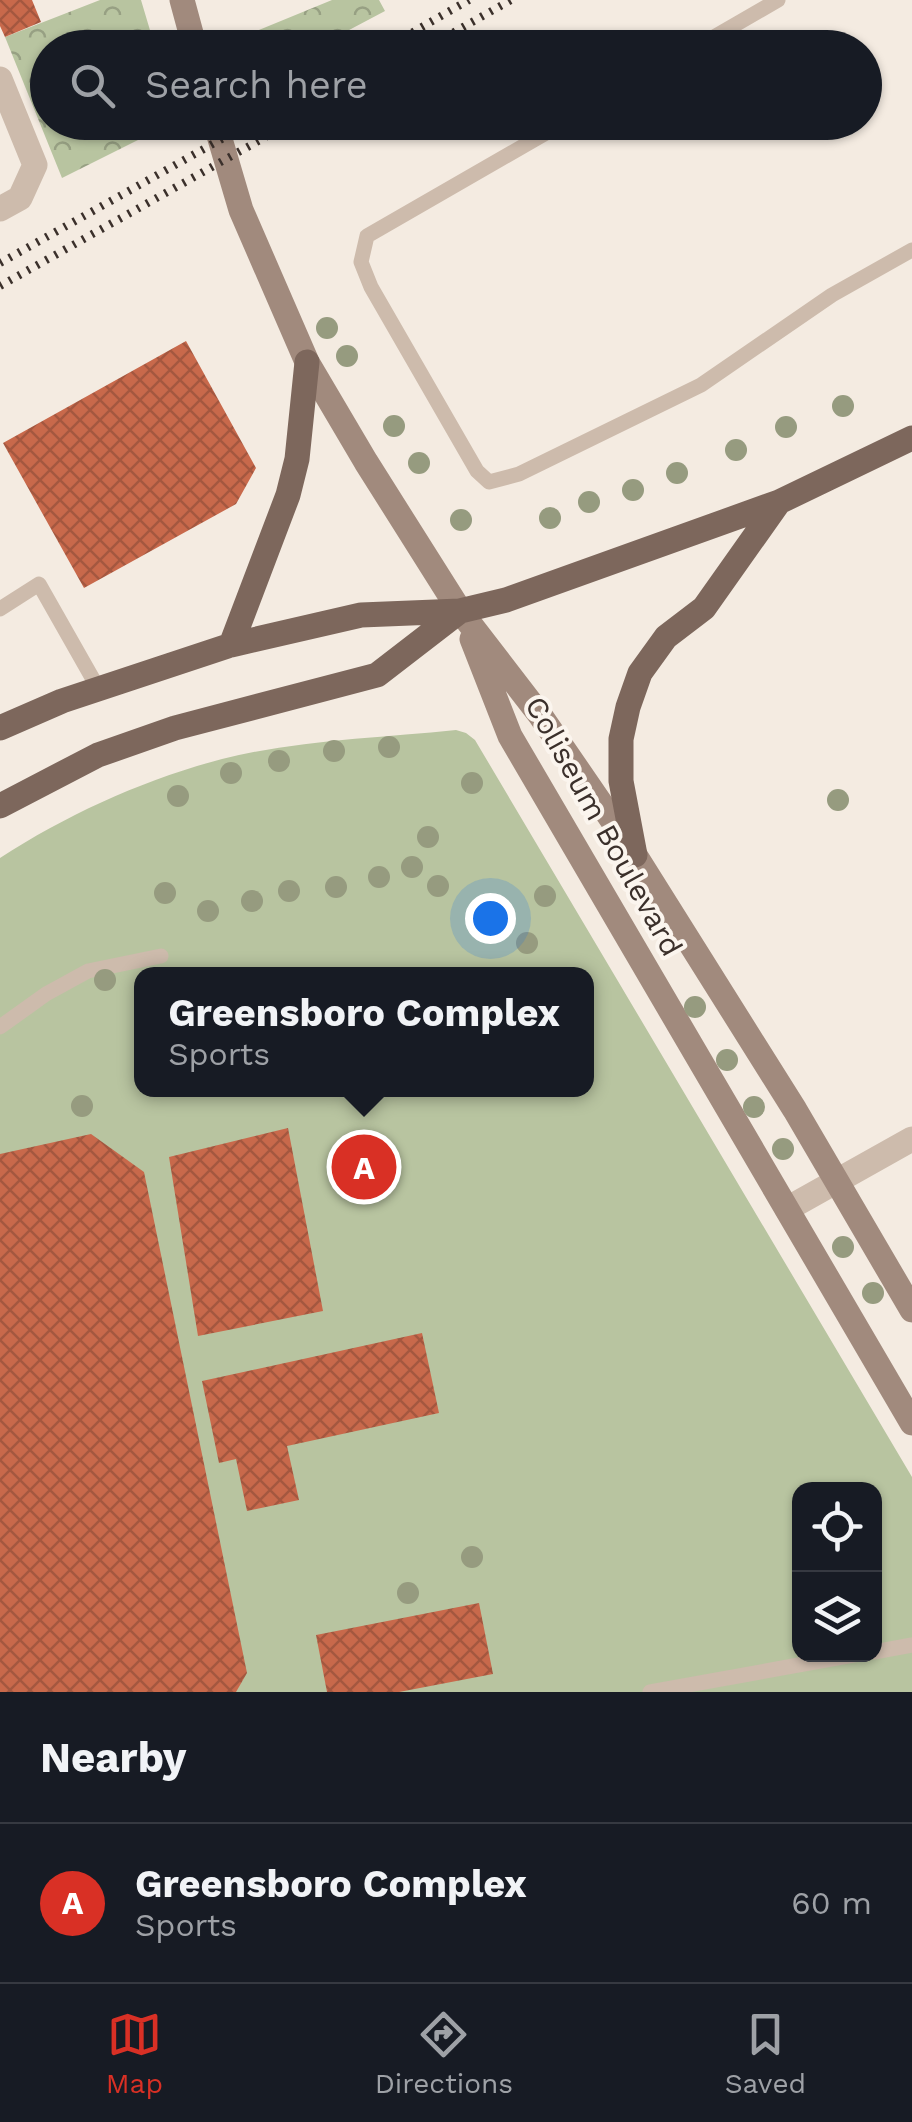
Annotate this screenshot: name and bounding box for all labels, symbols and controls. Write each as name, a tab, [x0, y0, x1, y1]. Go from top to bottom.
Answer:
search box	[30, 30, 882, 140]
icon: search	[65, 58, 120, 113]
text: Search here	[145, 63, 368, 107]
street label: Coliseum Boulevard	[518, 690, 690, 962]
your location	[465, 893, 516, 944]
popup	[134, 967, 594, 1097]
text: Greensboro Complex	[168, 991, 560, 1035]
text: Sports	[168, 1035, 270, 1073]
pin: A	[332, 1130, 396, 1204]
map controls	[792, 1482, 882, 1662]
button: locate	[792, 1482, 882, 1572]
button: layers	[792, 1572, 882, 1662]
text: Nearby	[40, 1733, 187, 1782]
text: Greensboro Complex	[135, 1862, 527, 1906]
text: A	[62, 1884, 83, 1922]
text: 60 m	[791, 1884, 872, 1922]
text: Sports	[135, 1906, 237, 1944]
tab: Map	[106, 2007, 163, 2100]
tab: Directions	[375, 2007, 513, 2100]
tab: Saved	[725, 2007, 806, 2100]

